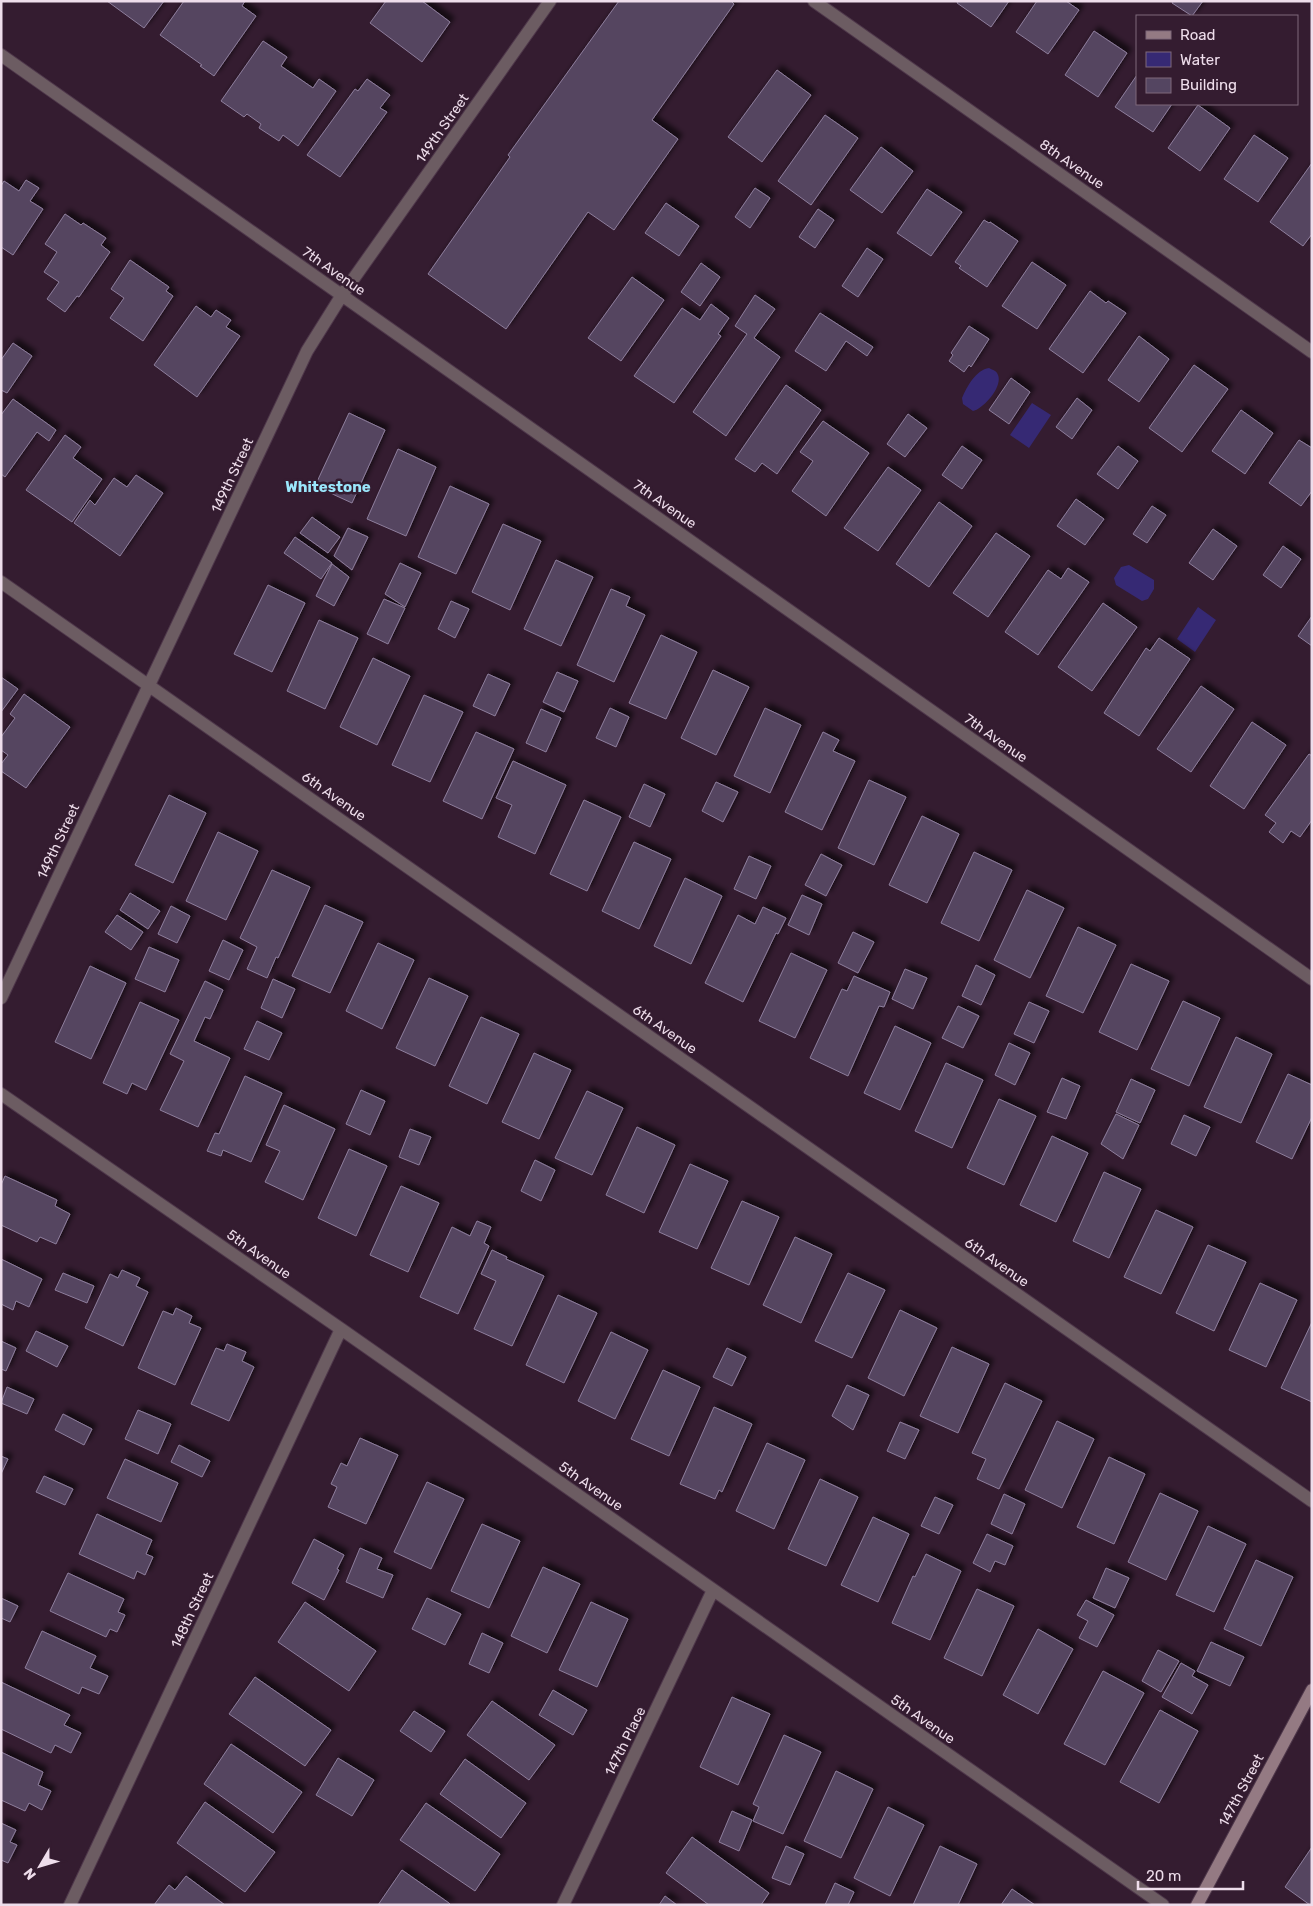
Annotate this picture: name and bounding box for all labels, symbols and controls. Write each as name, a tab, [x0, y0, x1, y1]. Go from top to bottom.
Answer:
legend	[1136, 15, 1298, 105]
text: Road	[1180, 26, 1216, 44]
text: Water	[1180, 51, 1220, 69]
text: Building	[1180, 76, 1237, 94]
street label: 149th Street	[412, 90, 473, 166]
street label: 8th Avenue	[1036, 136, 1107, 193]
street label: 7th Avenue	[299, 243, 369, 299]
street label: 149th Street	[208, 435, 257, 515]
street label: 7th Avenue	[630, 476, 700, 532]
district label: Whitestone	[285, 478, 371, 496]
street label: 7th Avenue	[961, 710, 1031, 766]
street label: 6th Avenue	[298, 768, 369, 825]
street label: 149th Street	[34, 801, 83, 881]
street label: 6th Avenue	[629, 1001, 700, 1058]
street label: 5th Avenue	[223, 1226, 294, 1283]
street label: 6th Avenue	[961, 1234, 1032, 1291]
street label: 5th Avenue	[555, 1458, 626, 1515]
street label: 148th Street	[168, 1569, 218, 1651]
street label: 5th Avenue	[887, 1691, 958, 1748]
street label: 147th Place	[601, 1704, 650, 1779]
street label: 147th Street	[1215, 1751, 1268, 1829]
north arrow	[15, 1841, 65, 1891]
scale bar	[1138, 1858, 1243, 1890]
text: N	[20, 1864, 40, 1883]
text: 20 m	[1146, 1867, 1181, 1885]

